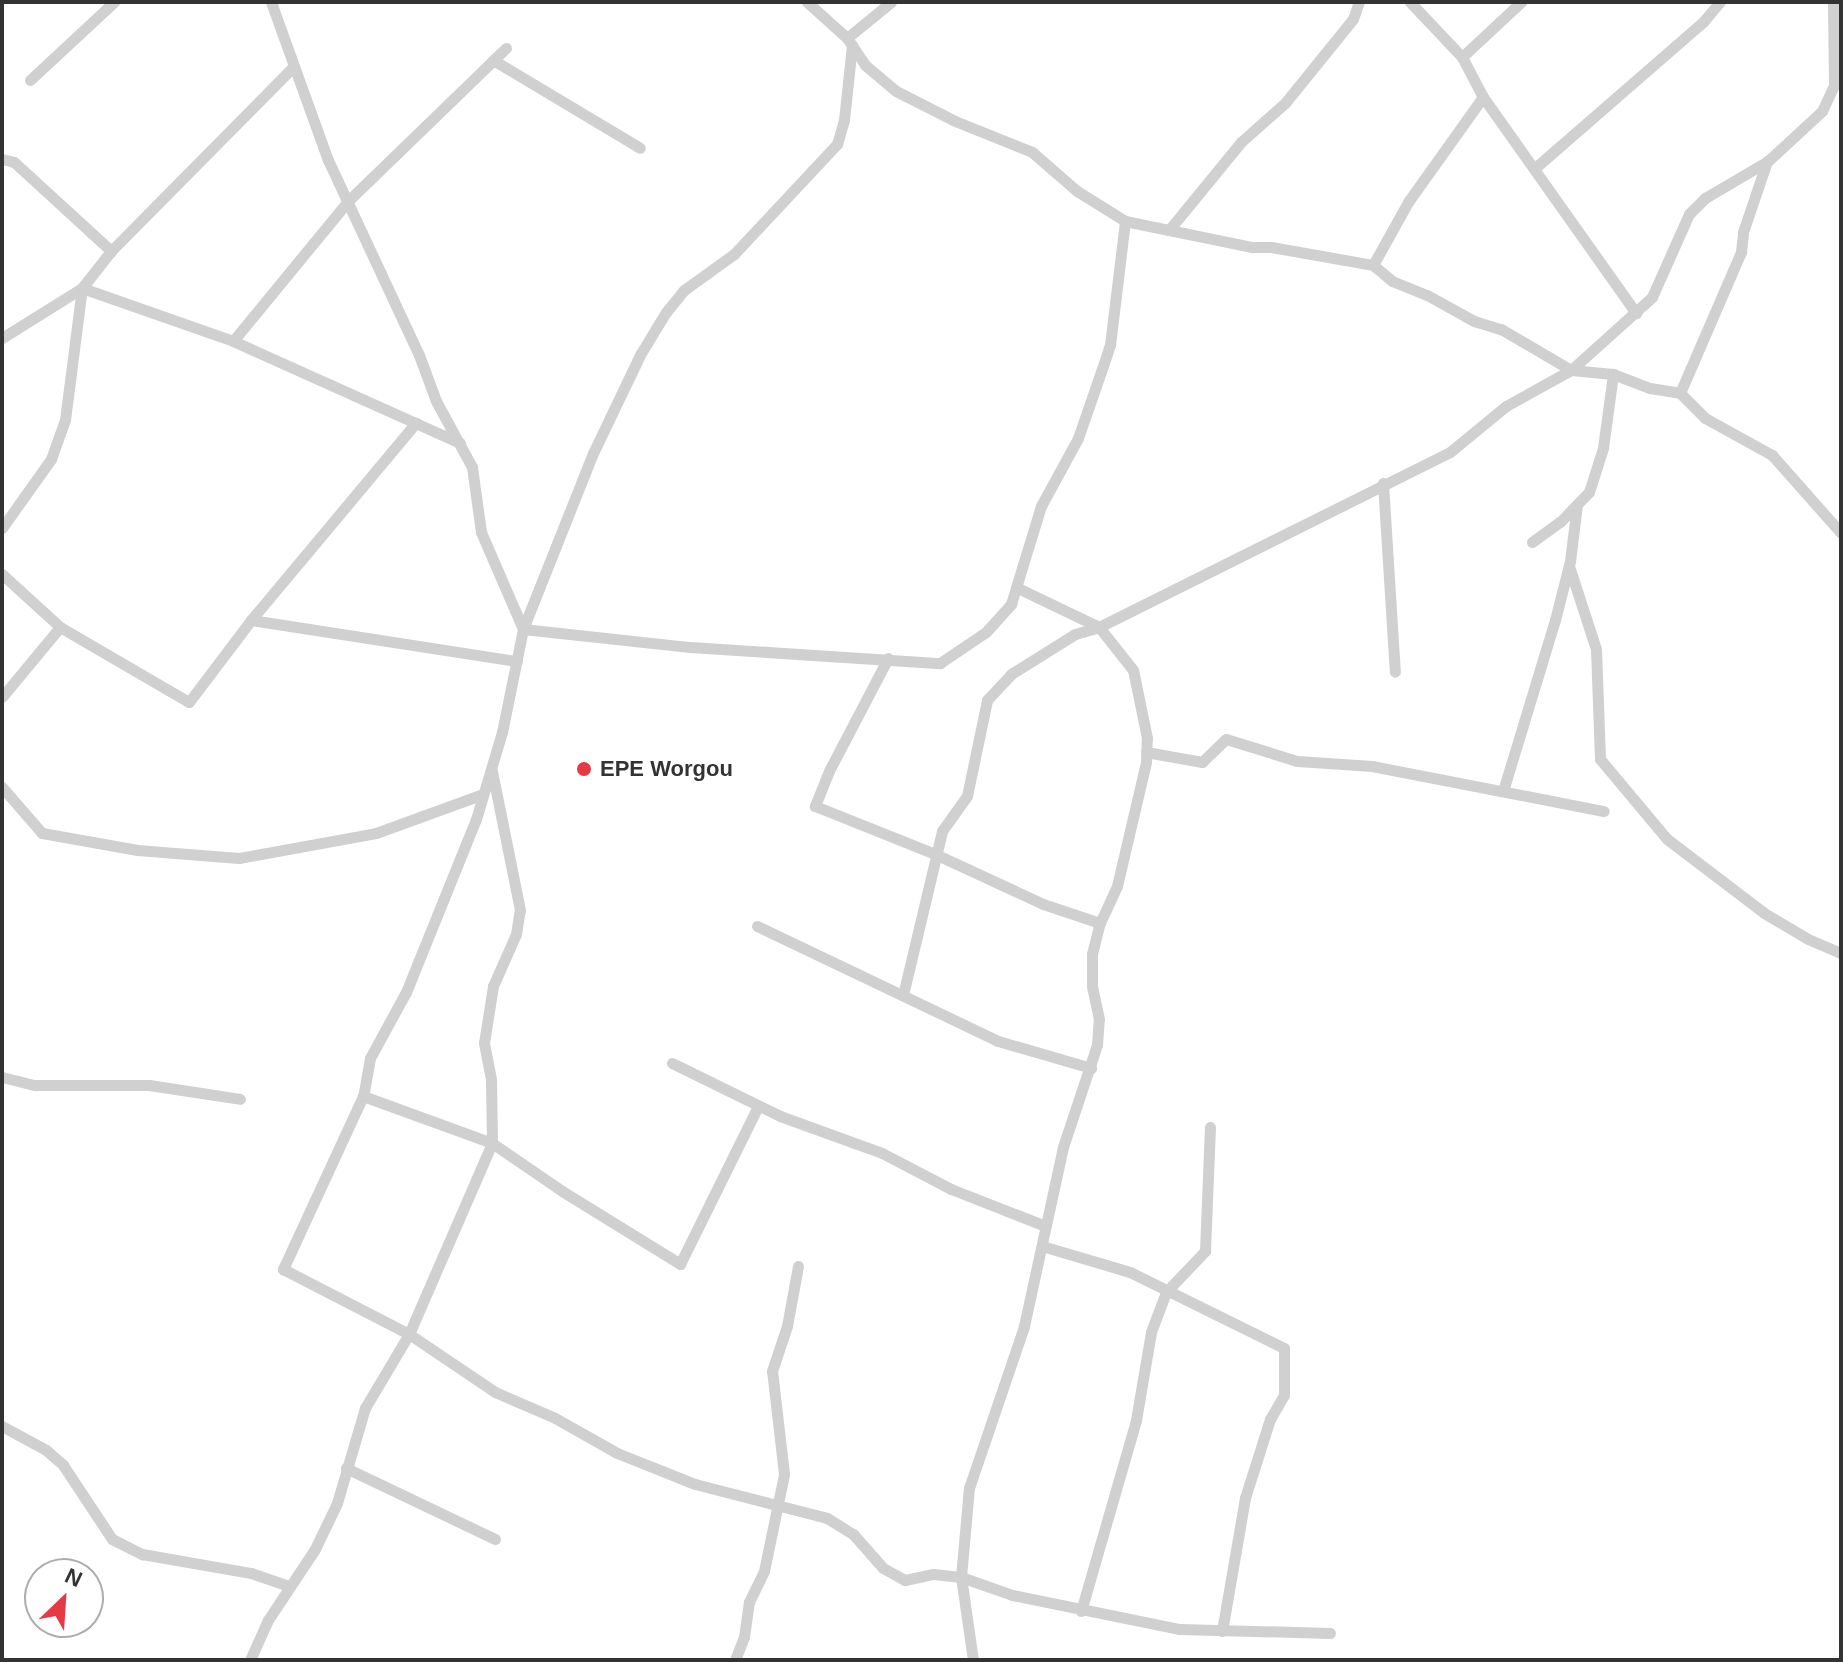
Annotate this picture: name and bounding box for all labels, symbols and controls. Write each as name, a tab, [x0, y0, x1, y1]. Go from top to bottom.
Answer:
place label: EPE Worgou	[600, 756, 733, 782]
marker: EPE Worgou	[575, 760, 593, 778]
north arrow	[24, 1558, 104, 1638]
text: N	[61, 1563, 86, 1592]

